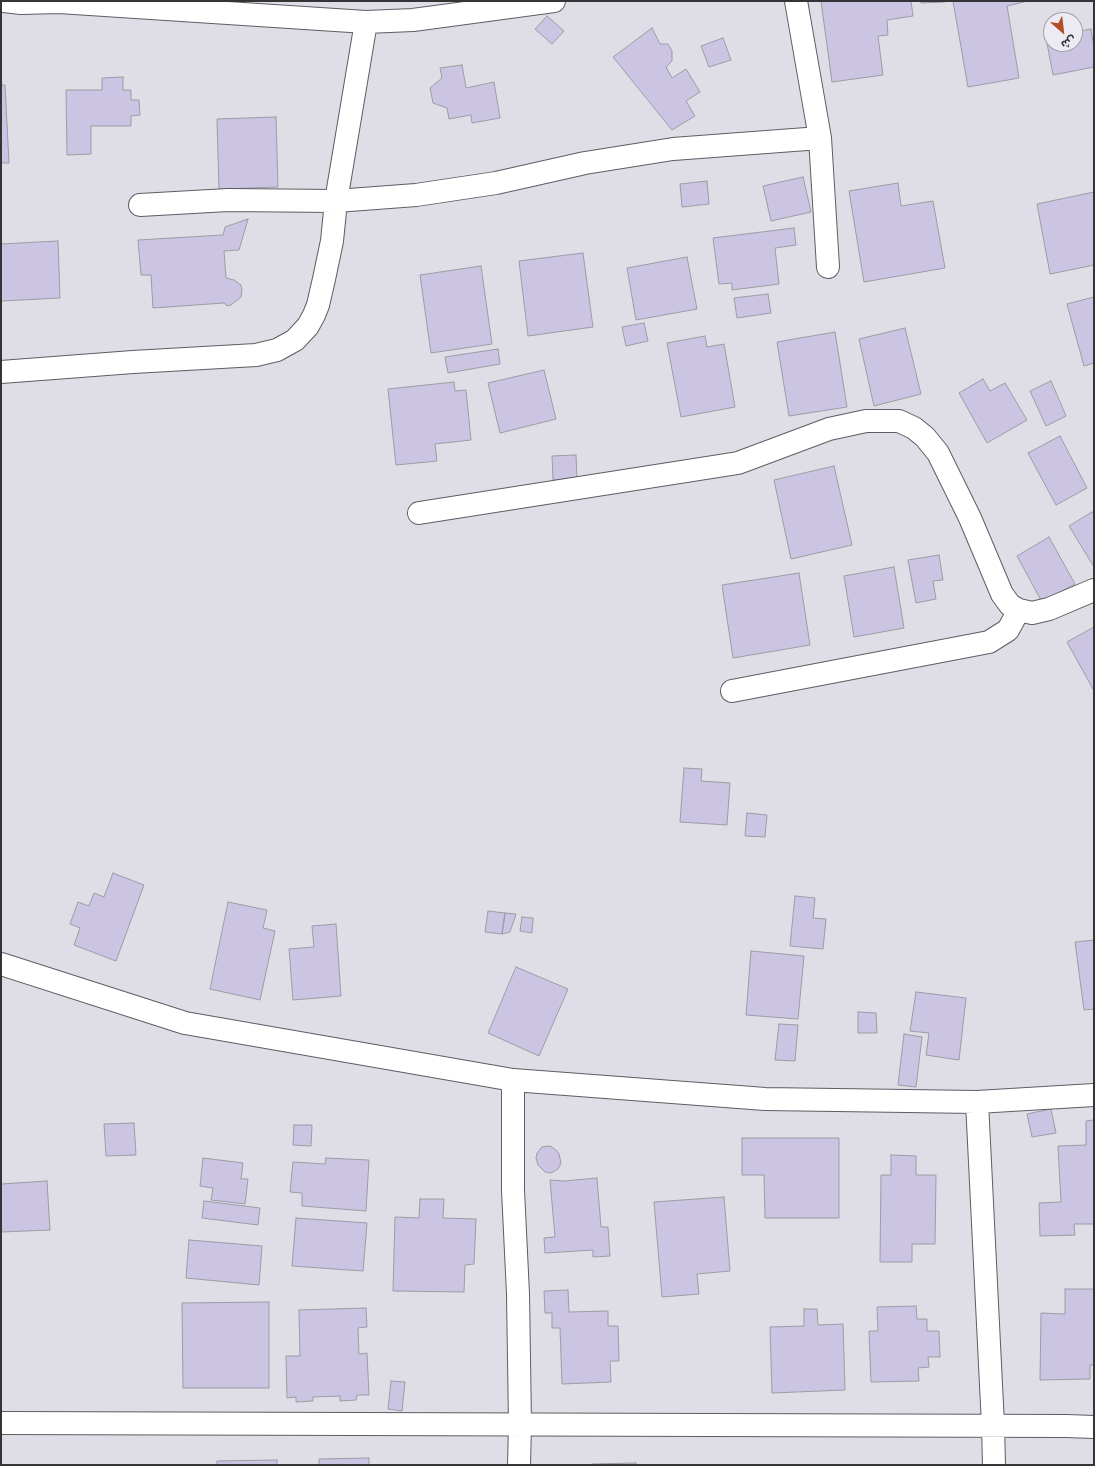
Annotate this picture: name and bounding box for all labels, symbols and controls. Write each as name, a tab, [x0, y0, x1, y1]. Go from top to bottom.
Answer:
north arrow	[1043, 12, 1083, 52]
text: ش	[1059, 33, 1078, 51]

